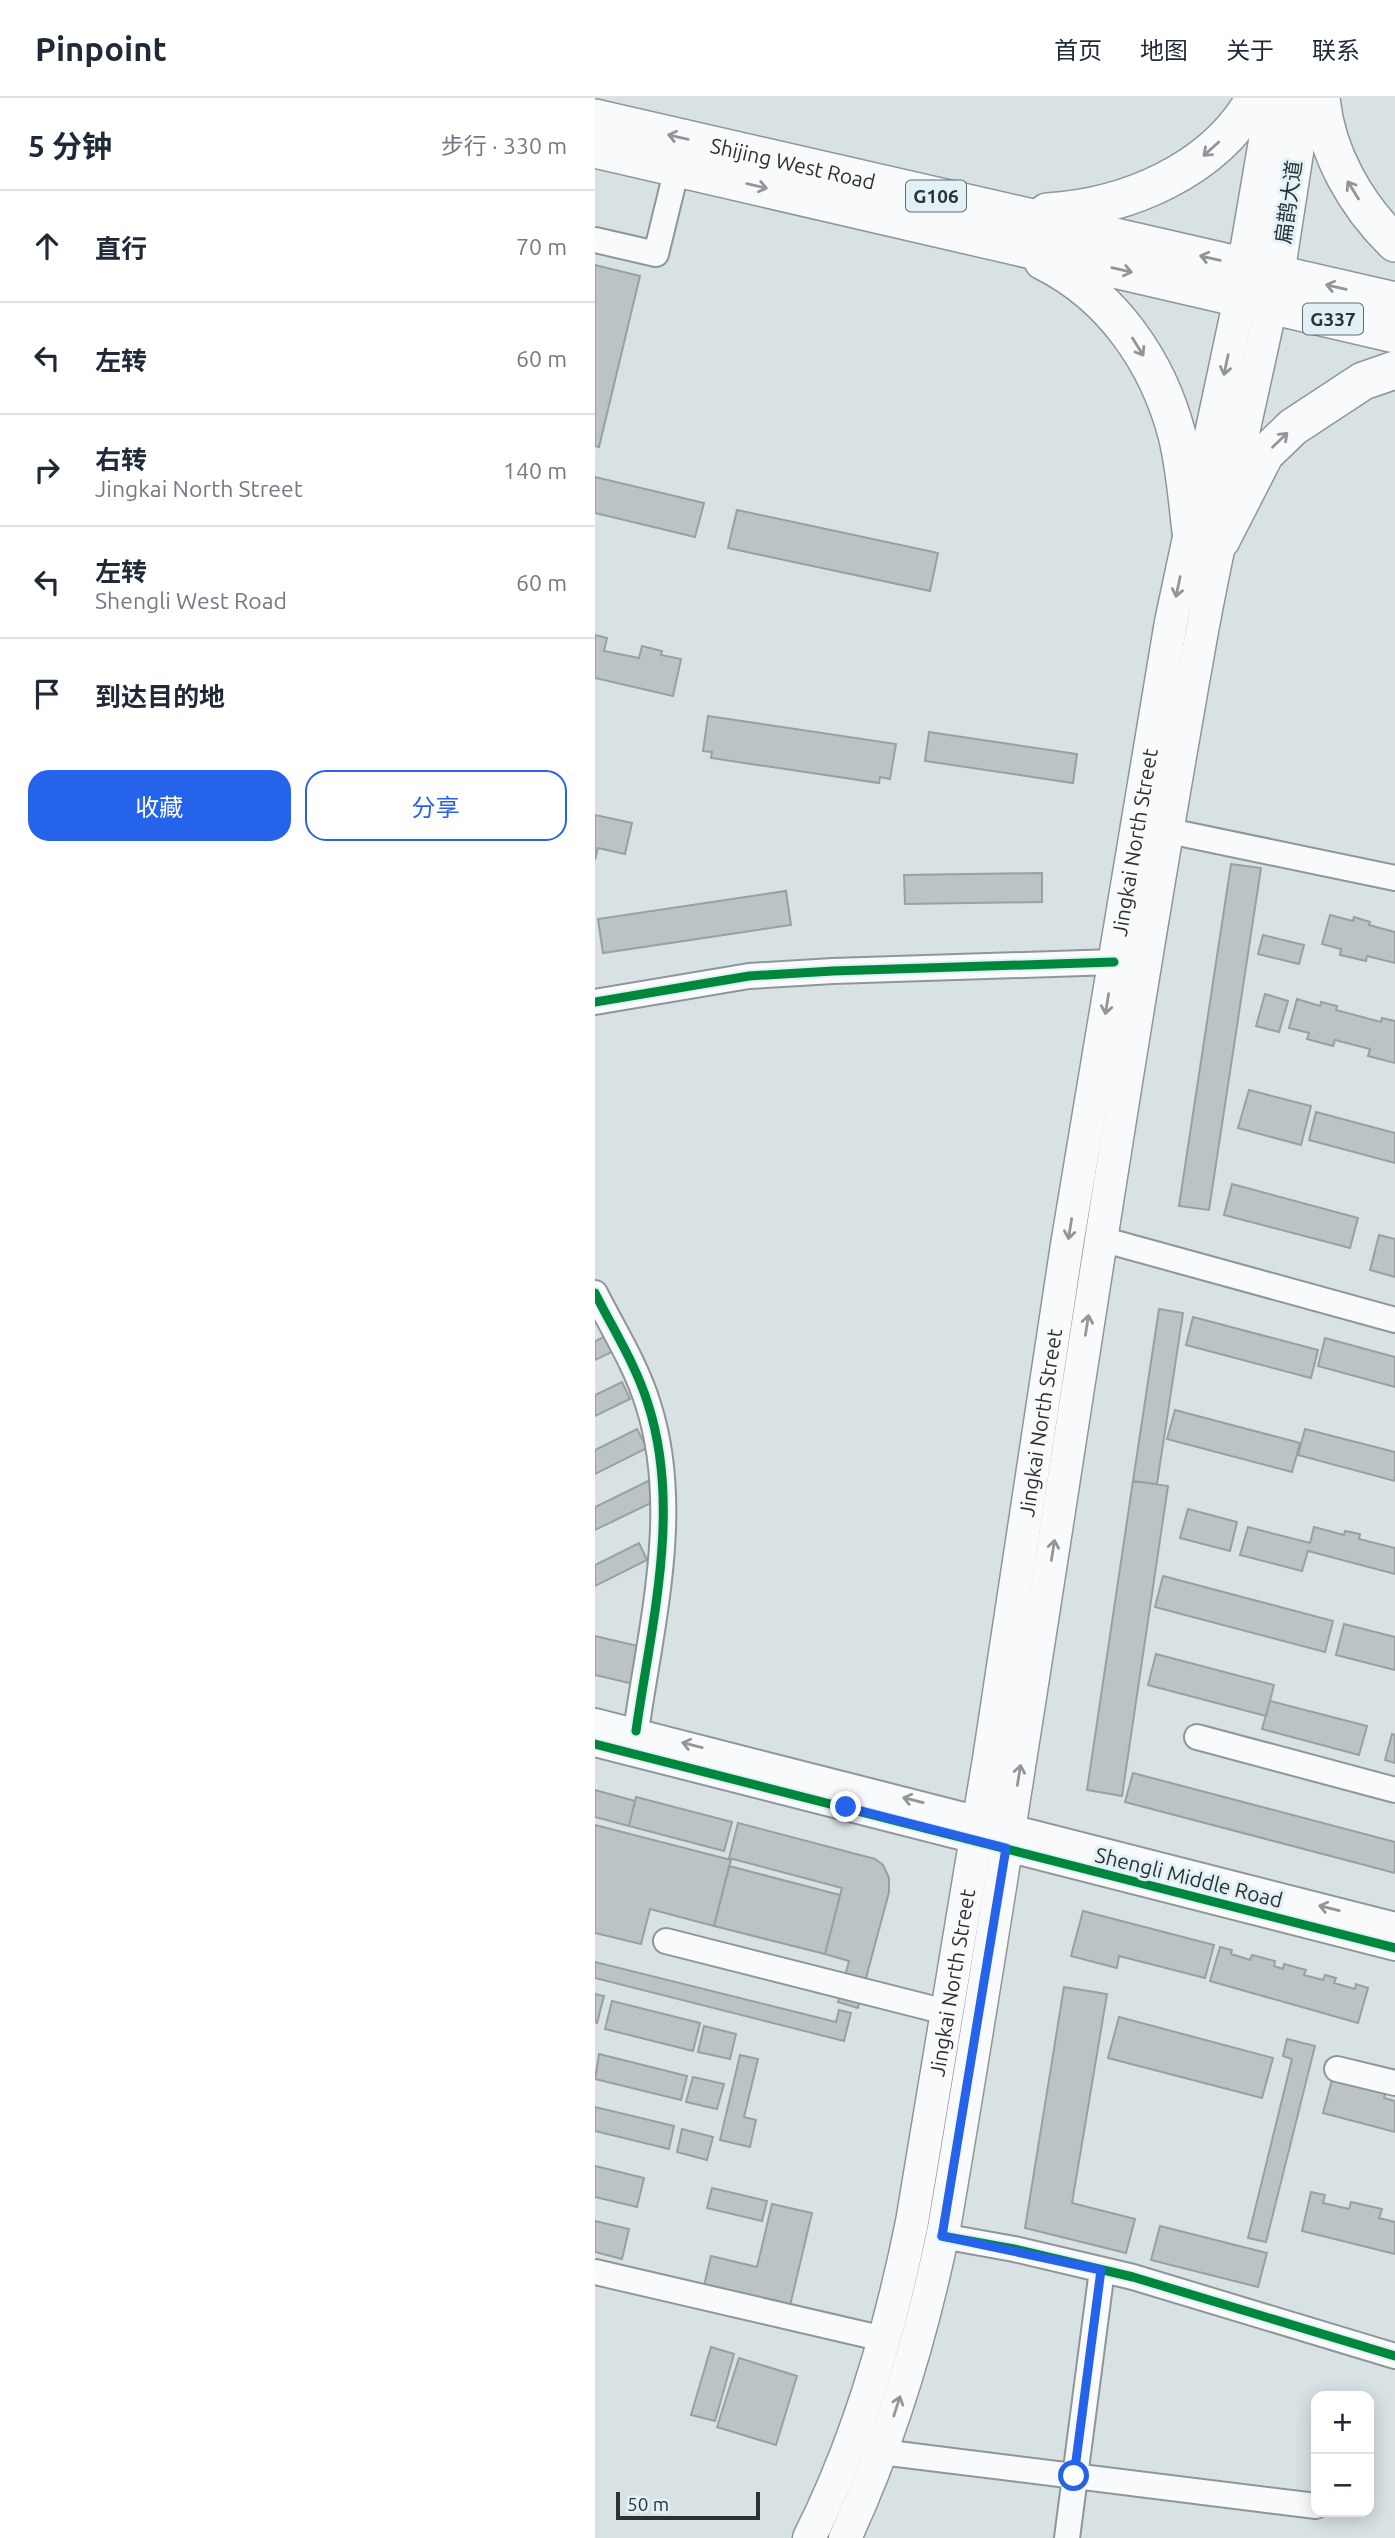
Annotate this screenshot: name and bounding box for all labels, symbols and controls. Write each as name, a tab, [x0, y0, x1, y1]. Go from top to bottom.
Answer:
text: Pinpoint	[35, 30, 167, 67]
text: 首页	[1054, 37, 1102, 64]
text: 地图	[1140, 37, 1188, 64]
text: 关于	[1226, 37, 1274, 64]
text: 联系	[1312, 37, 1360, 64]
text: 5 分钟	[28, 129, 112, 163]
one-way arrow	[667, 129, 690, 143]
text: 步行 · 330 m	[441, 133, 567, 158]
street label: Shijing West Road	[708, 133, 878, 194]
one-way arrow	[1202, 141, 1220, 157]
street label: 扁鹊大道	[1270, 159, 1306, 245]
one-way arrow	[745, 180, 768, 193]
road number: G106	[906, 180, 966, 212]
one-way arrow	[1346, 180, 1360, 200]
icon: ahead	[28, 227, 66, 265]
text: 直行	[95, 234, 147, 263]
text: 70 m	[516, 234, 567, 259]
one-way arrow	[1199, 251, 1222, 265]
one-way arrow	[1110, 264, 1133, 277]
one-way arrow	[1325, 280, 1348, 294]
road number: G337	[1303, 304, 1363, 334]
one-way arrow	[1132, 337, 1146, 357]
icon: left	[28, 339, 66, 377]
text: 左转	[95, 346, 147, 375]
text: 60 m	[516, 346, 567, 371]
one-way arrow	[1219, 353, 1233, 376]
one-way arrow	[1271, 431, 1288, 448]
text: 右转	[95, 445, 147, 474]
icon: right	[28, 451, 66, 489]
text: 140 m	[503, 458, 567, 483]
text: Jingkai North Street	[95, 476, 303, 501]
text: 左转	[95, 557, 147, 586]
icon: left	[28, 563, 66, 601]
text: 60 m	[516, 570, 567, 595]
one-way arrow	[1171, 575, 1185, 598]
text: Shengli West Road	[95, 588, 287, 613]
icon: arrive	[28, 675, 66, 713]
text: 到达目的地	[95, 682, 225, 711]
street label: Jingkai North Street	[1107, 747, 1162, 938]
button: 收藏	[28, 770, 291, 841]
button: 分享	[305, 770, 567, 841]
one-way arrow	[1100, 993, 1113, 1015]
one-way arrow	[1063, 1217, 1076, 1240]
one-way arrow	[1081, 1314, 1094, 1337]
street label: Jingkai North Street	[1014, 1327, 1066, 1518]
one-way arrow	[1047, 1539, 1060, 1562]
one-way arrow	[681, 1738, 704, 1751]
one-way arrow	[1013, 1764, 1026, 1787]
route end	[830, 1791, 861, 1822]
one-way arrow	[902, 1793, 925, 1806]
street label: Shengli Middle Road	[1093, 1842, 1285, 1912]
street label: Jingkai North Street	[924, 1887, 979, 2078]
one-way arrow	[1318, 1901, 1341, 1914]
map controls	[1311, 2391, 1374, 2517]
button: +	[1311, 2391, 1374, 2454]
one-way arrow	[892, 2396, 904, 2418]
button: −	[1311, 2454, 1374, 2517]
route start	[1058, 2460, 1089, 2491]
scale bar	[616, 2489, 759, 2521]
text: 50 m	[627, 2493, 669, 2515]

